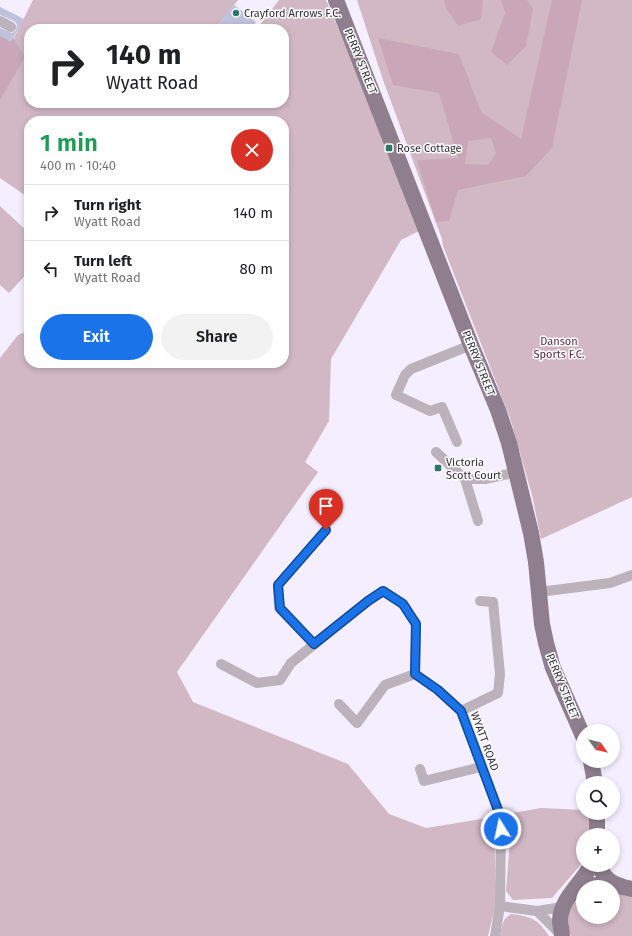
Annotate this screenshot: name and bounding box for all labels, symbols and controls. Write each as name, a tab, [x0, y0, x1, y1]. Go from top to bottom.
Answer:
place label: Crayford Arrows F.C.	[244, 7, 341, 20]
marker: Crayford Arrows F.C.	[231, 8, 241, 18]
street label: PERRY STREET	[341, 26, 380, 96]
text: 140 m	[106, 38, 182, 71]
icon: right	[40, 40, 92, 92]
text: Wyatt Road	[106, 72, 199, 94]
text: 1 min	[40, 129, 98, 157]
button: close	[231, 129, 273, 171]
place label: Rose Cottage	[397, 142, 462, 155]
marker: Rose Cottage	[384, 143, 394, 153]
text: 400 m · 10:40	[40, 158, 116, 173]
text: Turn right	[74, 196, 141, 214]
icon: right	[40, 202, 62, 224]
text: 140 m	[233, 204, 273, 222]
text: Wyatt Road	[74, 214, 141, 229]
text: Turn left	[74, 252, 132, 270]
icon: left	[40, 258, 62, 280]
text: 80 m	[240, 260, 273, 278]
text: Wyatt Road	[74, 270, 141, 285]
button: Exit	[40, 314, 153, 360]
button: Share	[161, 314, 273, 360]
street label: PERRY STREET	[459, 328, 498, 398]
park label: Danson Sports F.C.	[534, 335, 585, 361]
place label: Victoria Scott Court	[446, 456, 501, 482]
marker: Victoria Scott Court	[433, 463, 443, 473]
pin	[309, 489, 343, 530]
icon: arrive	[315, 495, 337, 517]
street label: PERRY STREET	[543, 651, 582, 721]
street label: WYATT ROAD	[468, 710, 501, 773]
north arrow	[576, 724, 620, 768]
map controls	[576, 724, 620, 924]
button: search	[576, 776, 620, 820]
position arrow	[480, 808, 522, 850]
button: +	[576, 828, 620, 872]
button: −	[576, 880, 620, 924]

